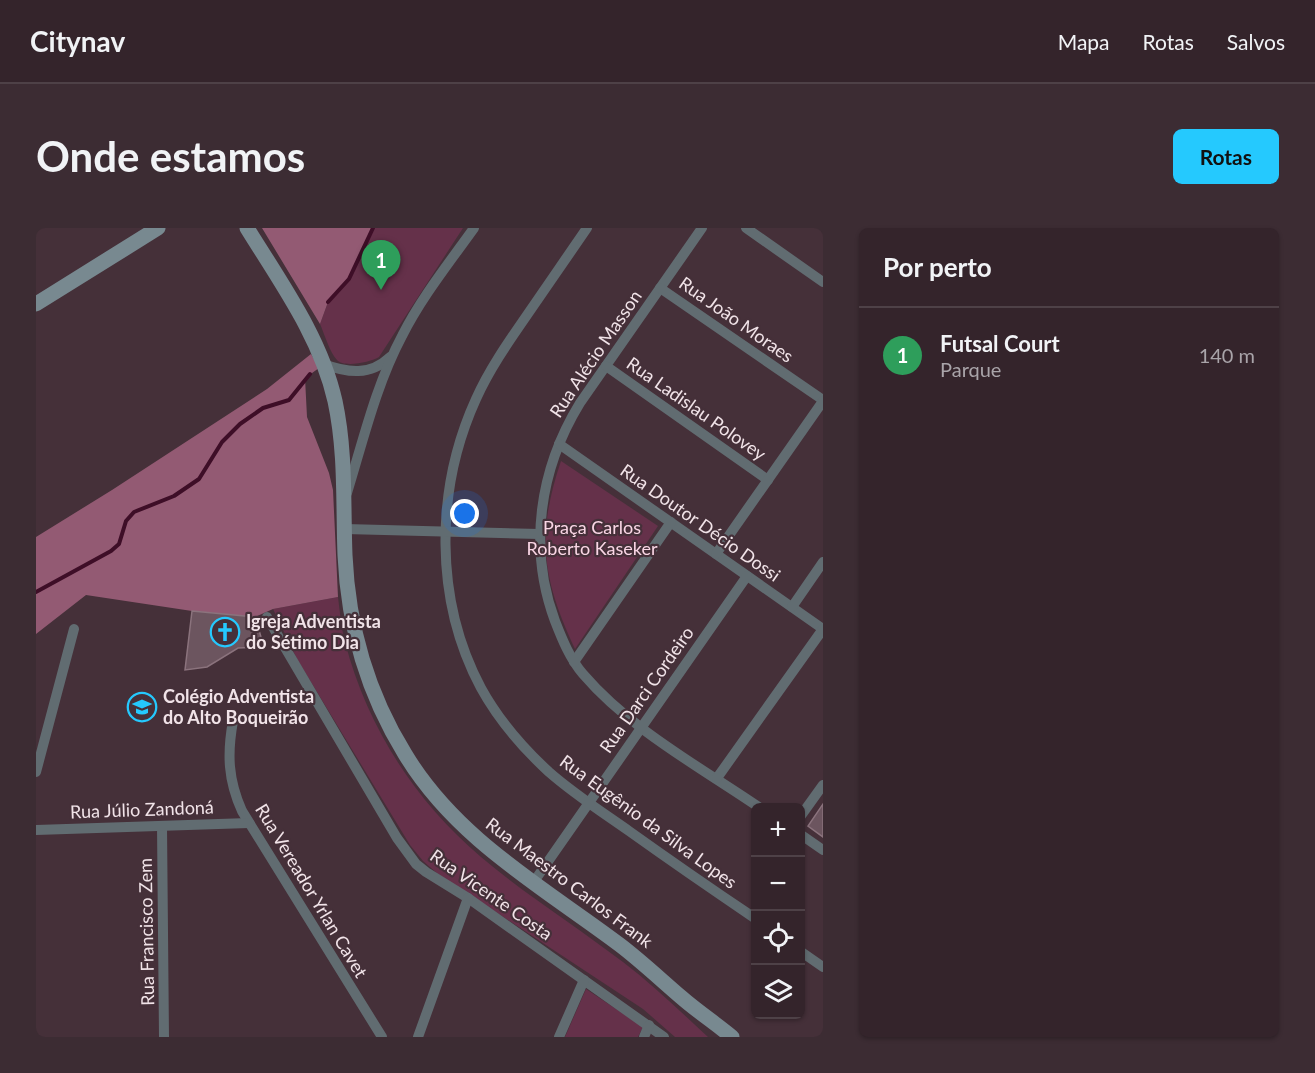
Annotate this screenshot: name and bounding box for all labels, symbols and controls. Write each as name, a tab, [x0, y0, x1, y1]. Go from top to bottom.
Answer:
text: Citynav	[30, 24, 125, 58]
text: Mapa	[1058, 29, 1110, 54]
text: Rotas	[1143, 29, 1194, 54]
text: Salvos	[1227, 29, 1285, 54]
button: Rotas	[1173, 129, 1279, 184]
text: Onde estamos	[36, 131, 305, 181]
pin: 1	[362, 241, 400, 290]
text: Por perto	[883, 251, 992, 283]
street label: Rua João Moraes	[675, 272, 798, 367]
street label: Rua Alécio Masson	[544, 286, 646, 421]
text: Futsal Court	[940, 330, 1060, 357]
text: 1	[897, 343, 908, 367]
text: 140 m	[1199, 343, 1255, 367]
street label: Rua Ladislau Polovey	[623, 352, 771, 465]
text: Parque	[940, 357, 1001, 381]
street label: Rua Doutor Décio Dossi	[616, 459, 785, 586]
your location	[450, 499, 479, 528]
park label: Praça Carlos Roberto Kaseker	[526, 516, 658, 559]
place label: Igreja Adventista do Sétimo Dia	[246, 610, 381, 653]
church icon: Igreja Adventista do Sétimo Dia	[209, 616, 241, 648]
street label: Rua Darci Cordeiro	[594, 622, 698, 757]
place label: Colégio Adventista do Alto Boqueirão	[163, 685, 314, 728]
school or university icon: Colégio Adventista do Alto Boqueirão	[126, 691, 158, 723]
street label: Rua Eugênio da Silva Lopes	[556, 750, 741, 893]
street label: Rua Júlio Zandoná	[70, 795, 214, 823]
street label: Rua Vereador Yrlan Cavet	[251, 800, 373, 982]
map controls	[751, 803, 805, 1019]
button: +	[751, 803, 805, 857]
street label: Rua Maestro Carlos Frank	[482, 812, 658, 953]
street label: Rua Vicente Costa	[426, 844, 557, 944]
button: −	[751, 857, 805, 911]
street label: Rua Francisco Zem	[134, 858, 158, 1006]
button: locate	[751, 911, 805, 965]
button: layers	[751, 965, 805, 1019]

